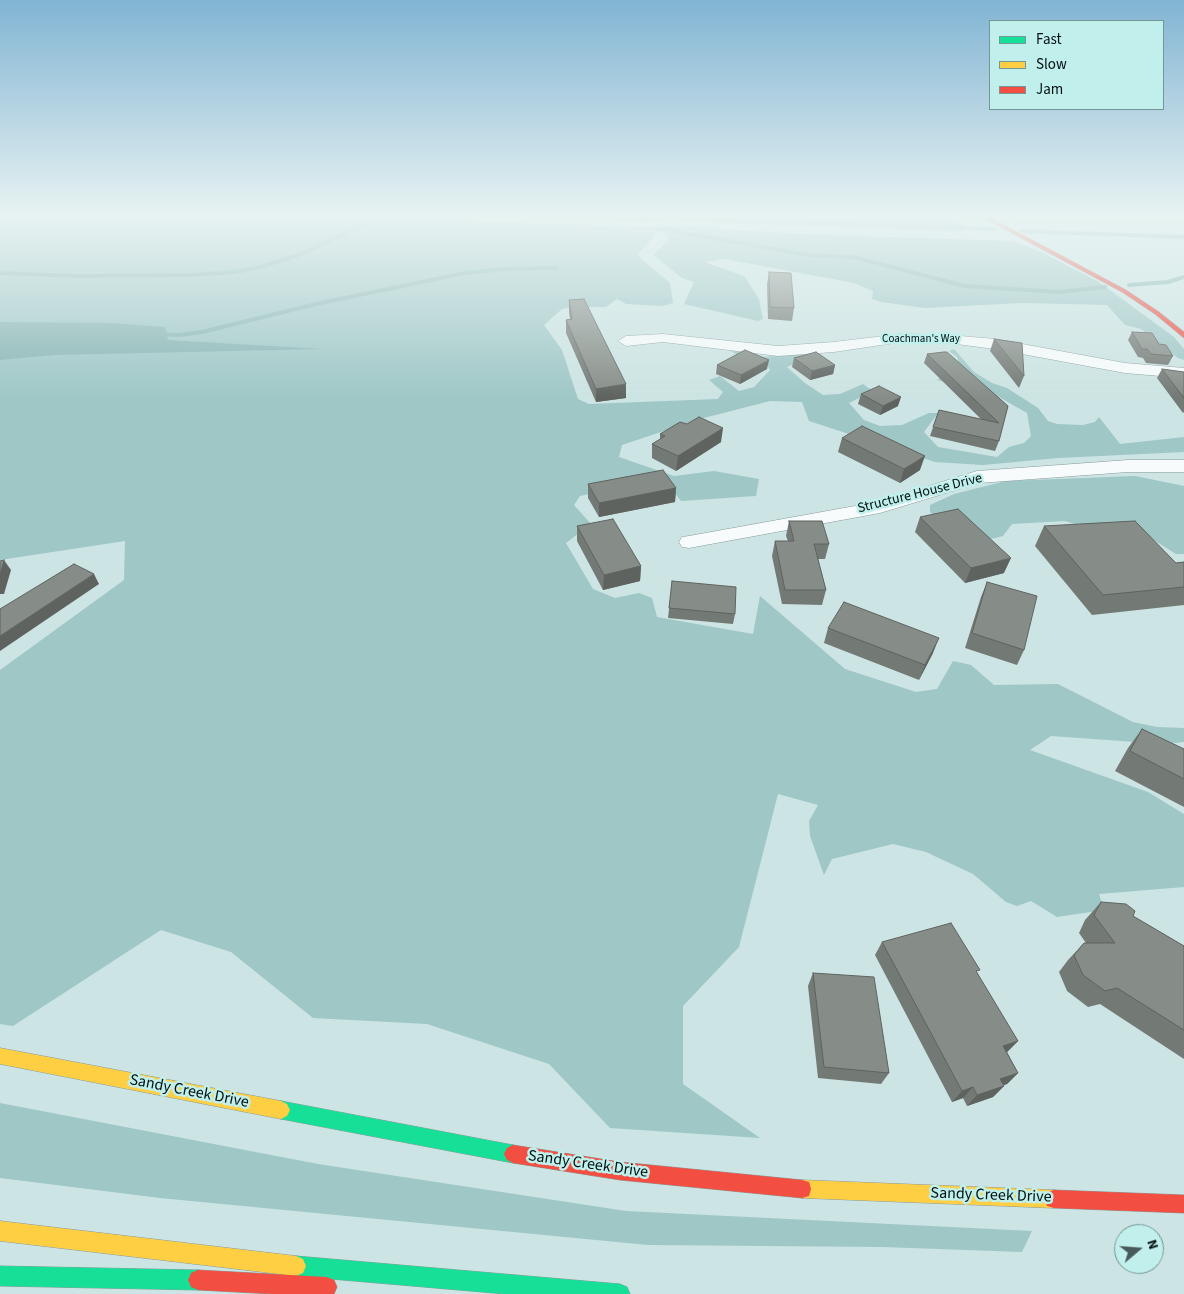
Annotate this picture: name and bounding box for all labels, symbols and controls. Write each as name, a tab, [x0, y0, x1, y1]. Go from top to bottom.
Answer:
legend	[989, 20, 1164, 110]
text: Fast	[1036, 29, 1062, 50]
text: Slow	[1036, 54, 1067, 75]
text: Jam	[1036, 79, 1063, 100]
street label: Coachman's Way	[882, 333, 960, 347]
street label: Structure House Drive	[856, 470, 984, 518]
street label: Sandy Creek Drive	[128, 1071, 250, 1113]
street label: Sandy Creek Drive	[527, 1147, 649, 1183]
street label: Sandy Creek Drive	[930, 1184, 1052, 1208]
north arrow	[1114, 1224, 1164, 1274]
text: N	[1141, 1237, 1163, 1252]

